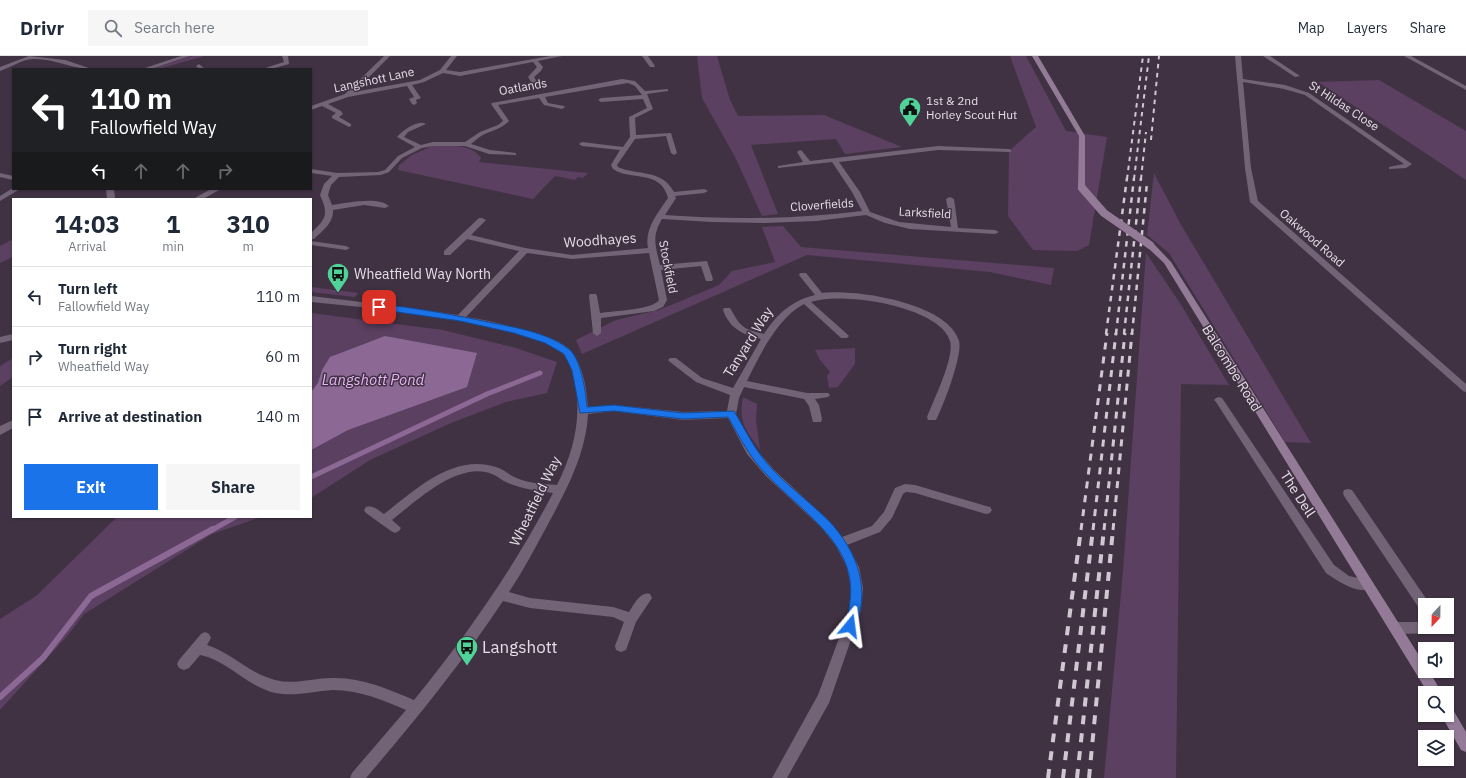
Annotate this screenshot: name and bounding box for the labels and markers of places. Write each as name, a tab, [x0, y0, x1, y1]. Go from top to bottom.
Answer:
place label: 1st & 2nd Horley Scout Hut	[926, 93, 1017, 122]
public building icon: 1st & 2nd Horley Scout Hut	[897, 95, 923, 128]
bus stop icon: Wheatfield Way North	[325, 261, 351, 294]
place label: Wheatfield Way North	[354, 265, 491, 283]
pin	[362, 290, 396, 324]
bus stop icon: Langshott	[454, 634, 480, 667]
place label: Langshott	[482, 636, 557, 658]

